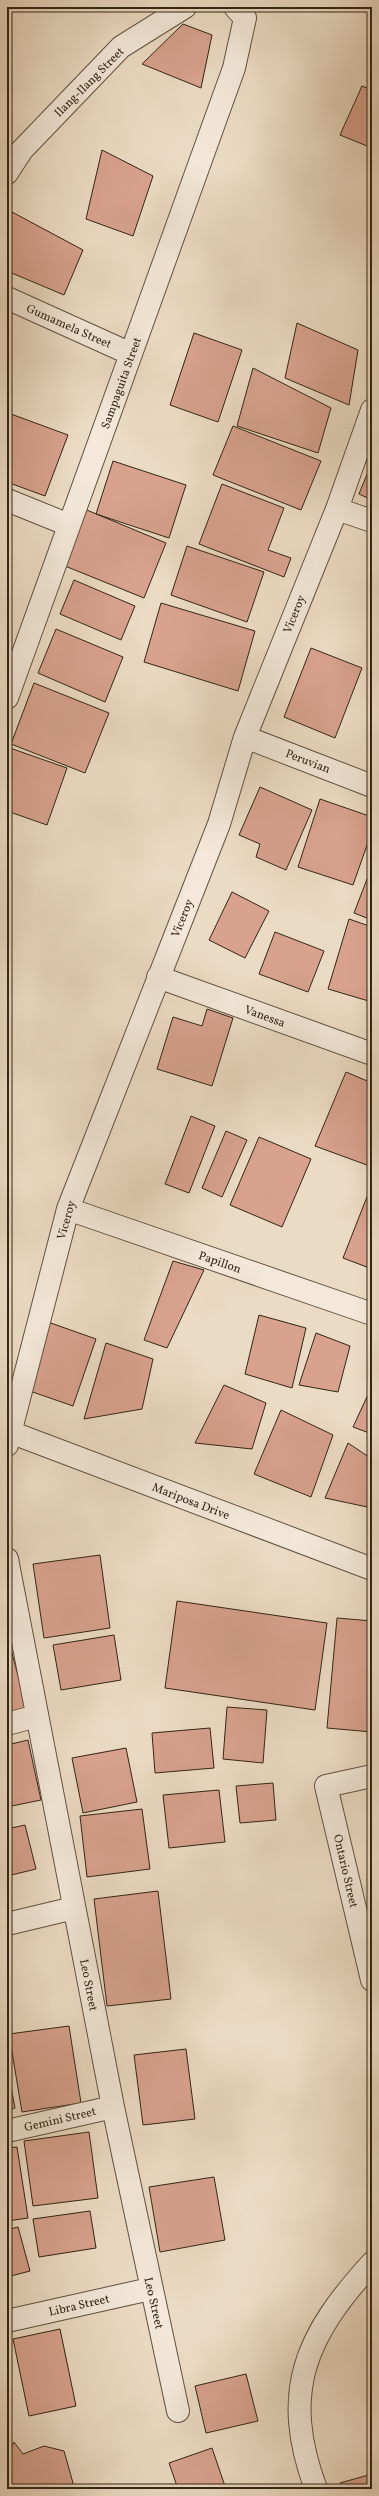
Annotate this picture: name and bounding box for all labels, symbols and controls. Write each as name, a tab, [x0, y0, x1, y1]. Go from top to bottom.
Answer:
street label: Ilang-Ilang Street	[51, 44, 128, 121]
street label: Gumamela Street	[23, 301, 114, 353]
street label: Sampaguita Street	[98, 335, 146, 431]
street label: Viceroy	[280, 592, 310, 636]
street label: Peruvian	[283, 746, 332, 778]
street label: Viceroy	[168, 896, 198, 940]
street label: Vanessa	[242, 1002, 287, 1032]
street label: Viceroy	[54, 1198, 80, 1242]
street label: Papillon	[196, 1248, 243, 1278]
street label: Mariposa Drive	[150, 1480, 232, 1524]
street label: Ontario Street	[329, 1833, 361, 1910]
street label: Leo Street	[75, 1958, 101, 2013]
street label: Gemini Street	[23, 2104, 98, 2136]
street label: Leo Street	[139, 2276, 167, 2331]
street label: Libra Street	[47, 2291, 111, 2321]

